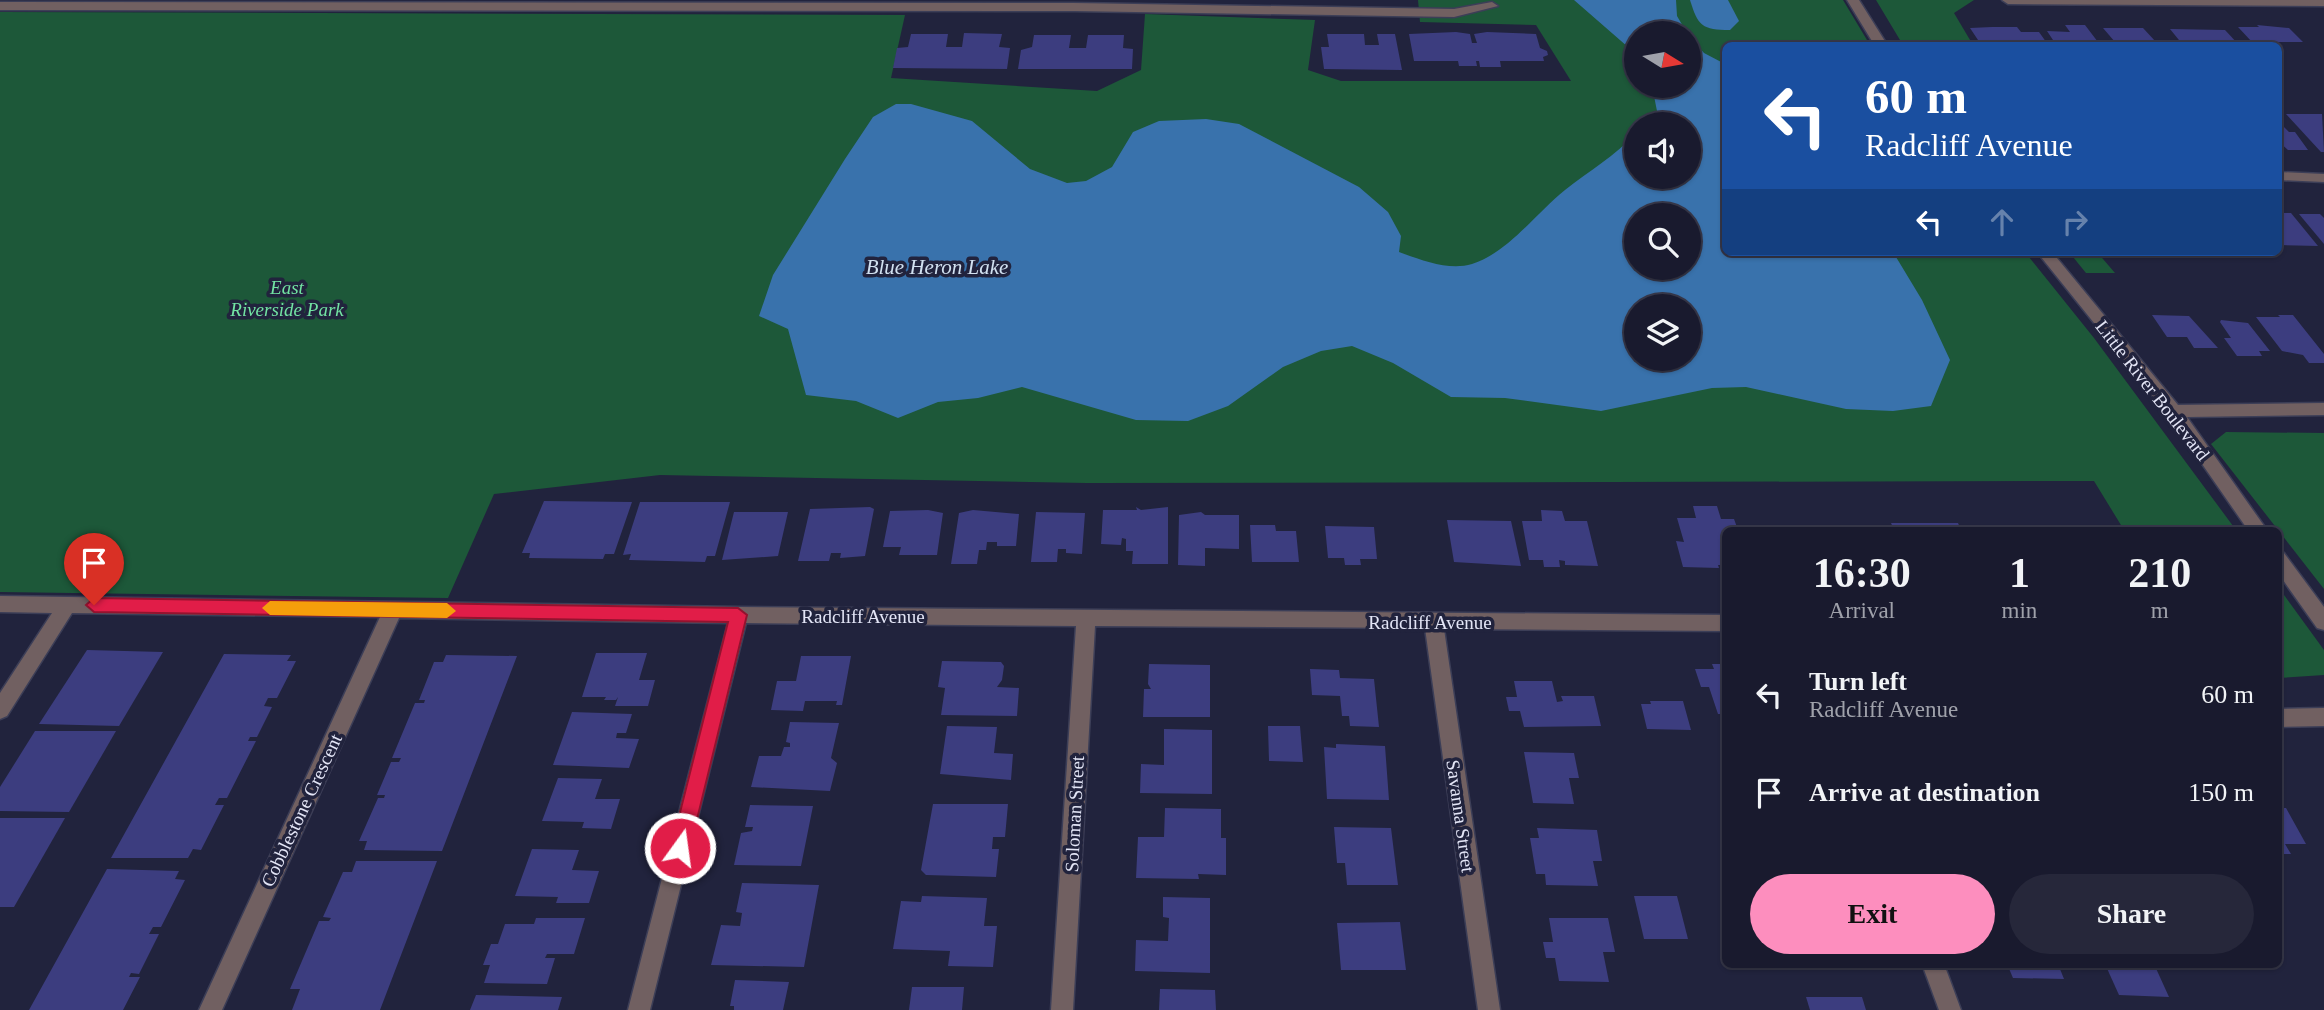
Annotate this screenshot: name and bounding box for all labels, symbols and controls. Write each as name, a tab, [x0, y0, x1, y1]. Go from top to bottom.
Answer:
north arrow	[1624, 21, 1701, 98]
map controls	[1624, 21, 1701, 371]
text: 60 m	[1865, 69, 1967, 124]
icon: left	[1750, 70, 1841, 161]
button: sound	[1624, 112, 1701, 189]
text: Radcliff Avenue	[1865, 127, 2073, 163]
button: search	[1624, 203, 1701, 280]
icon: left	[1910, 203, 1948, 241]
icon: ahead	[1983, 203, 2021, 241]
icon: right	[2056, 203, 2094, 241]
water label: Blue Heron Lake	[866, 255, 1008, 279]
park label: East Riverside Park	[229, 277, 344, 320]
button: layers	[1624, 294, 1701, 371]
street label: Little River Boulevard	[2091, 316, 2214, 465]
pin	[64, 533, 124, 605]
icon: arrive	[75, 544, 113, 582]
text: 16:30	[1813, 550, 1911, 596]
text: 1	[2009, 550, 2030, 596]
text: 210	[2128, 550, 2191, 596]
text: Arrival	[1829, 598, 1895, 623]
text: min	[2002, 598, 2037, 623]
text: m	[2151, 598, 2169, 623]
street label: Radcliff Avenue	[801, 606, 925, 627]
street label: Radcliff Avenue	[1368, 612, 1492, 633]
text: Turn left	[1809, 667, 1907, 696]
icon: left	[1750, 676, 1788, 714]
text: 60 m	[2201, 680, 2254, 709]
text: Radcliff Avenue	[1809, 697, 1958, 722]
street label: Cobblestone Crescent	[257, 730, 346, 890]
street label: Soloman Street	[1061, 755, 1088, 873]
street label: Savanna Street	[1442, 758, 1479, 874]
icon: arrive	[1750, 774, 1788, 812]
text: Arrive at destination	[1809, 778, 2040, 807]
text: 150 m	[2188, 778, 2254, 807]
position arrow	[643, 811, 717, 885]
button: Exit	[1750, 874, 1995, 954]
button: Share	[2009, 874, 2254, 954]

